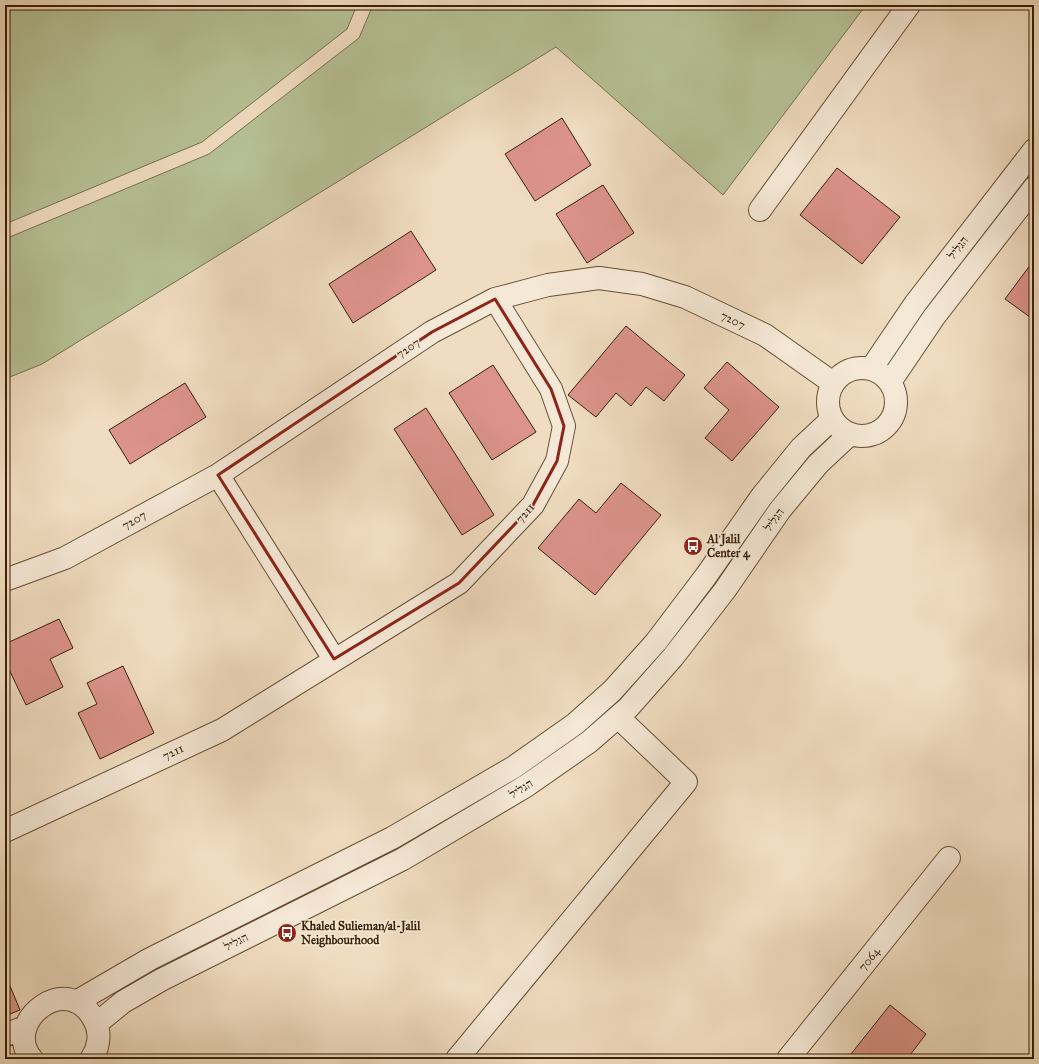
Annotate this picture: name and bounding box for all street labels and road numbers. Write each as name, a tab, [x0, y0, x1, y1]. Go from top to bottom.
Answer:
street label: הגליל	[945, 234, 971, 262]
street label: 7207	[718, 308, 748, 332]
street label: 7207	[393, 335, 423, 361]
street label: 7211	[513, 500, 538, 526]
street label: הגליל	[761, 506, 787, 534]
street label: 7207	[119, 508, 149, 532]
street label: 7211	[160, 741, 186, 763]
street label: הגליל	[507, 776, 535, 802]
street label: הגליל	[222, 930, 250, 954]
street label: 7064	[855, 944, 883, 974]

